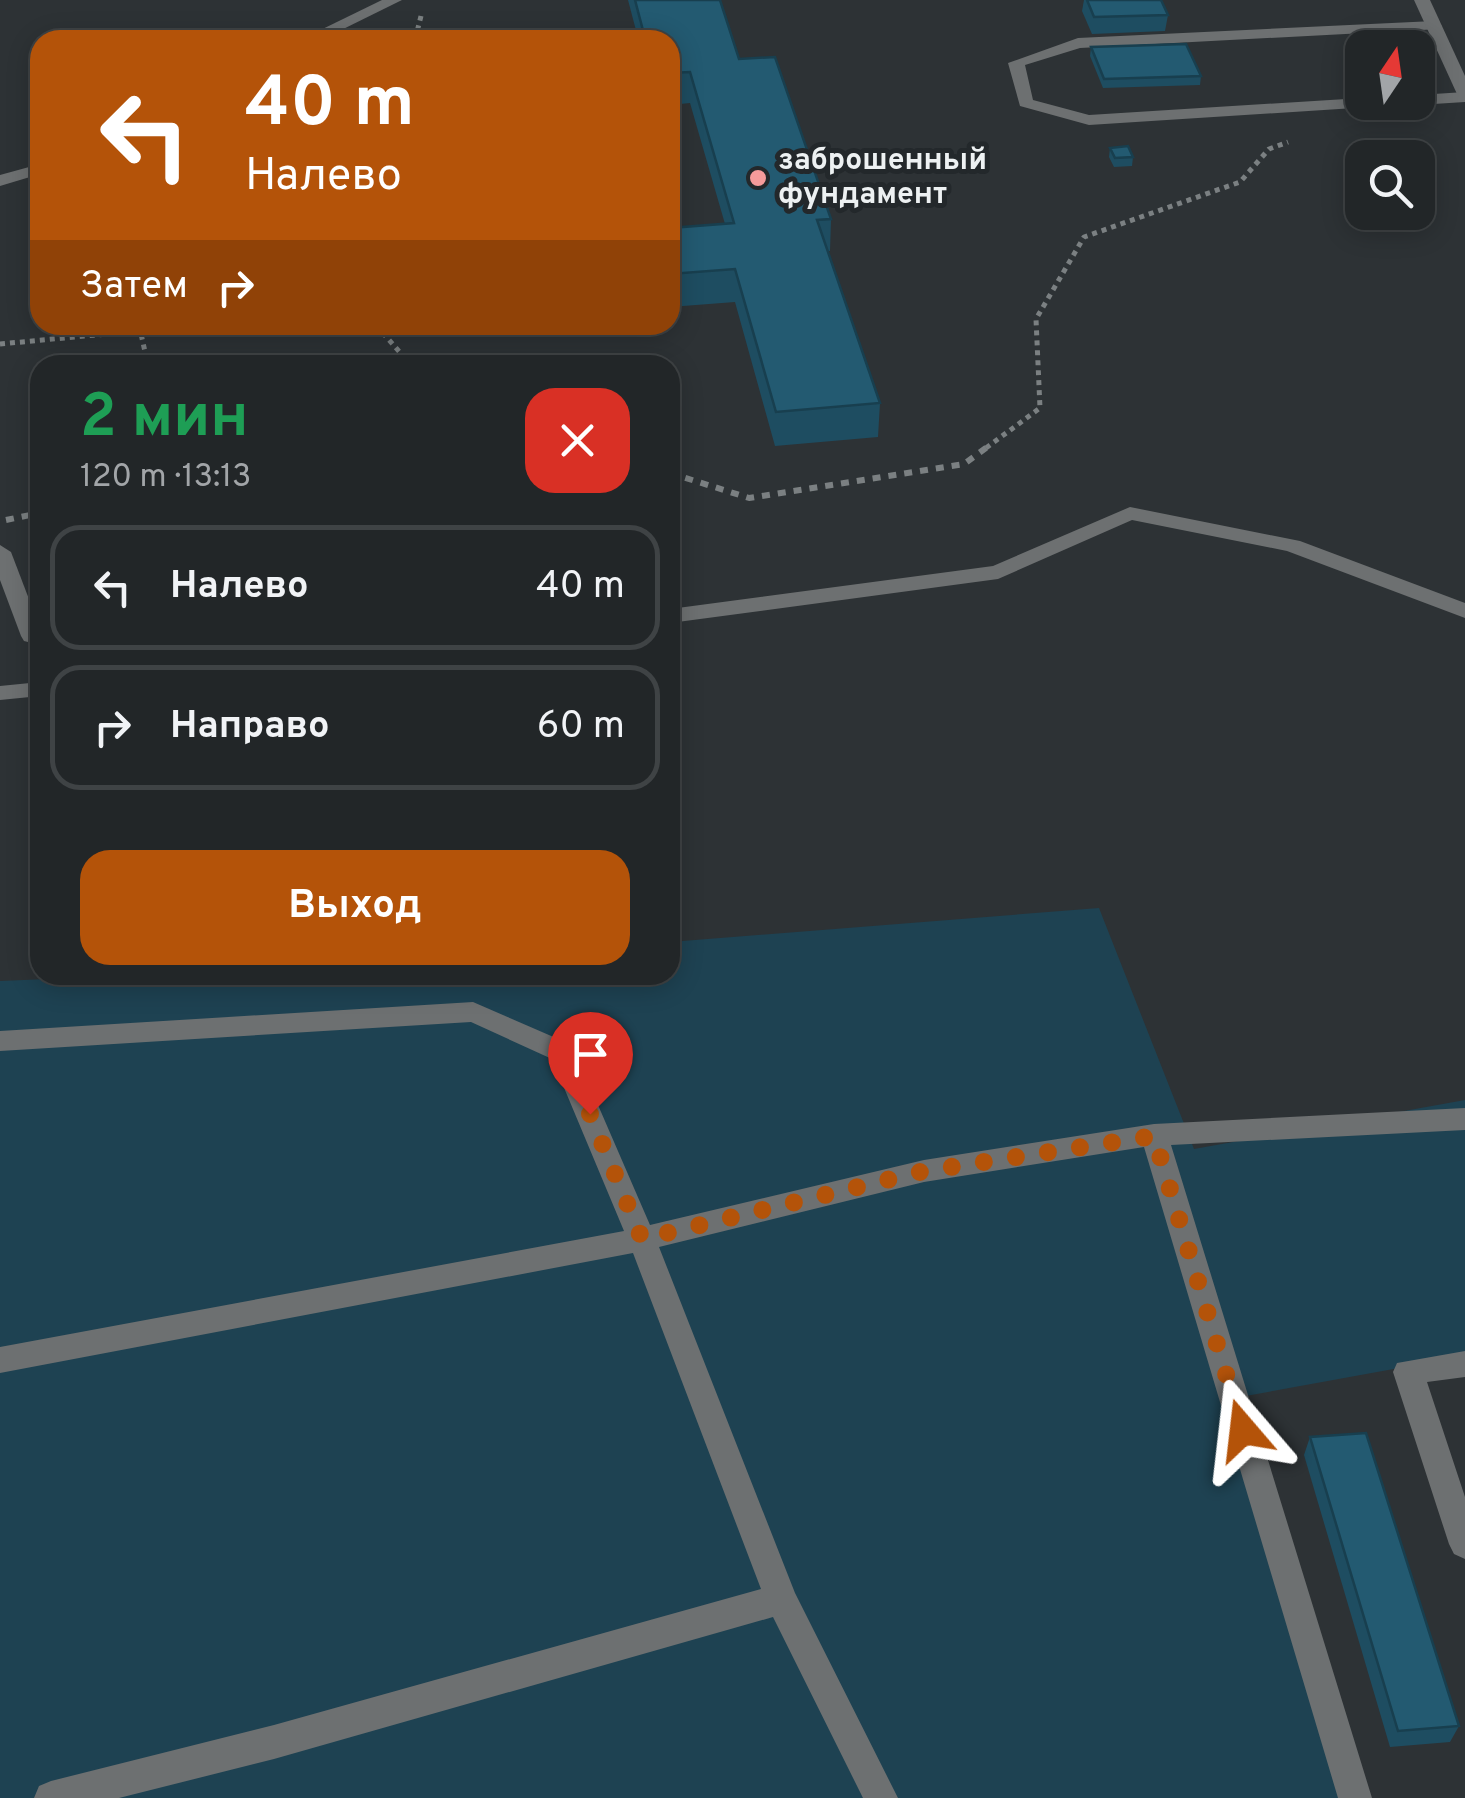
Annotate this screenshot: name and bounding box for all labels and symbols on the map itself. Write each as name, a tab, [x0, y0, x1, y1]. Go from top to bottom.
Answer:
north arrow	[1345, 30, 1435, 120]
place label: заброшенный фундамент	[778, 143, 987, 214]
marker: заброшенный фундамент	[747, 167, 769, 189]
pin	[548, 1012, 633, 1115]
position arrow	[1191, 1378, 1295, 1482]

